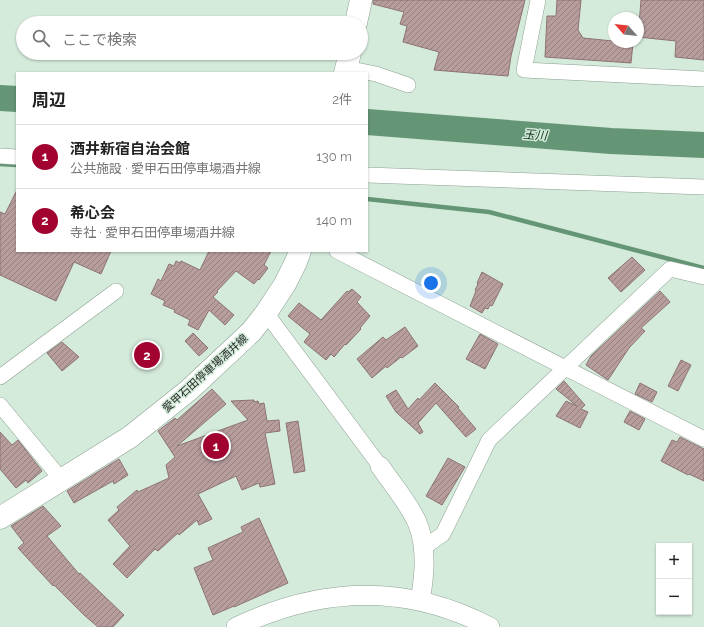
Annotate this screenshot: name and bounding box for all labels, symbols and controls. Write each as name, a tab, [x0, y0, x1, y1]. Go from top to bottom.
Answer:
north arrow	[608, 12, 644, 48]
search box	[16, 16, 368, 60]
icon: search	[30, 27, 52, 49]
text: ここで検索	[62, 31, 137, 49]
text: 周辺	[32, 90, 66, 110]
text: 2件	[332, 92, 352, 107]
water label: 玉川	[523, 127, 549, 143]
text: 酒井新宿自治会館	[70, 140, 190, 158]
text: 1	[42, 149, 48, 164]
text: 130 m	[316, 149, 352, 164]
text: 公共施設 · 愛甲石田停車場酒井線	[70, 161, 261, 176]
text: 希心会	[70, 204, 115, 222]
text: 2	[41, 213, 49, 228]
text: 140 m	[316, 213, 352, 228]
text: 寺社 · 愛甲石田停車場酒井線	[70, 225, 235, 240]
your location	[421, 273, 441, 293]
street label: 愛甲石田停車場酒井線	[160, 332, 251, 415]
pin: 2	[134, 340, 160, 370]
pin: 1	[203, 431, 229, 461]
map controls	[656, 543, 692, 615]
button: +	[656, 543, 692, 579]
button: −	[656, 579, 692, 615]

